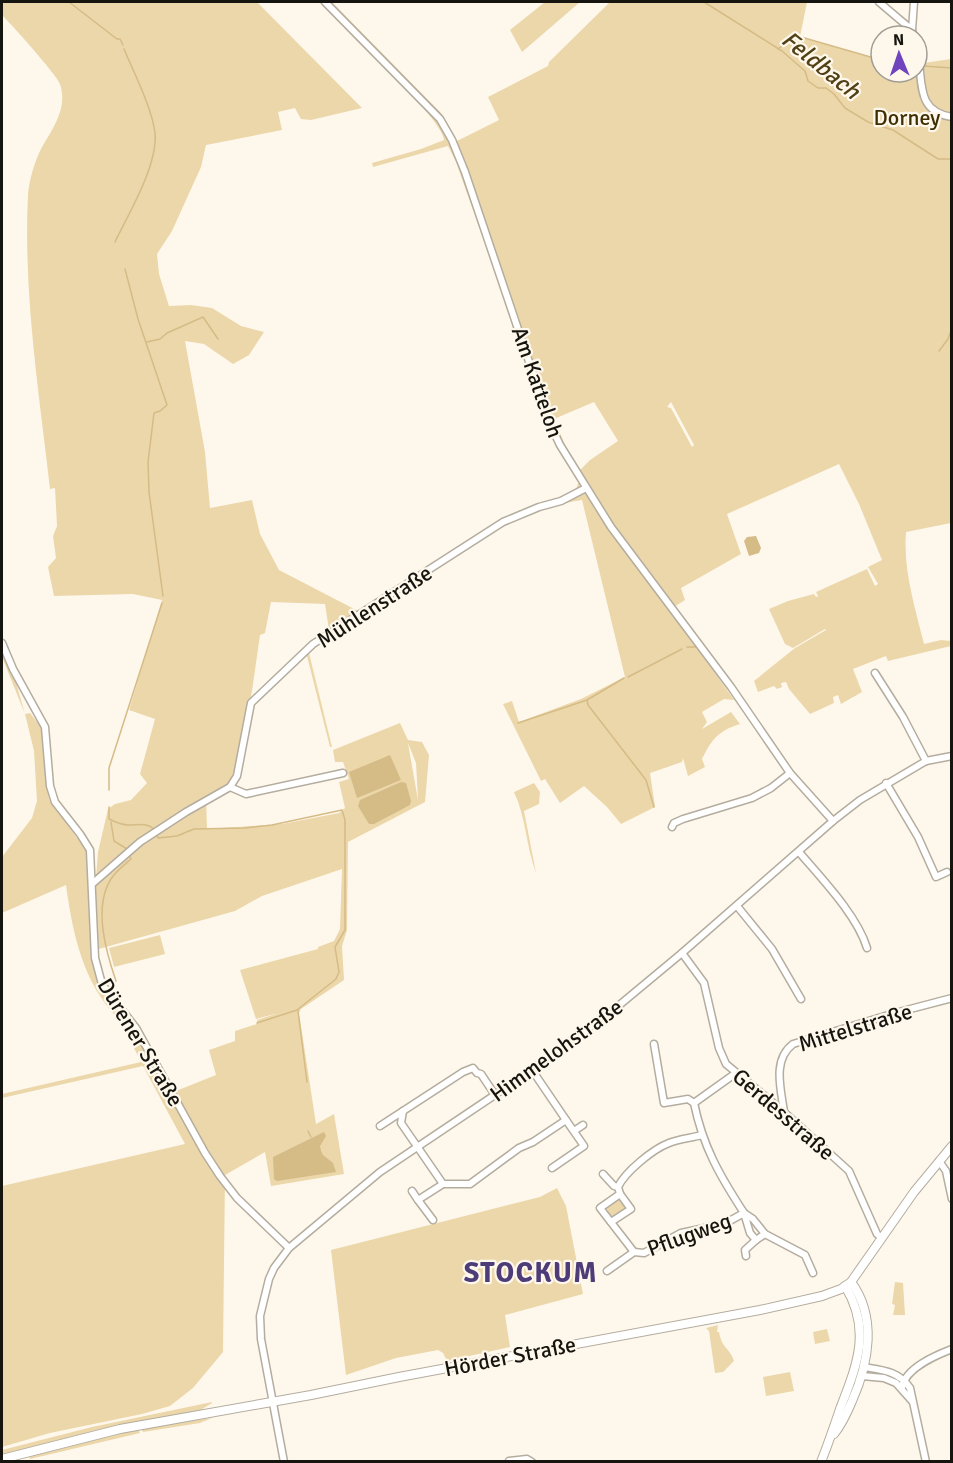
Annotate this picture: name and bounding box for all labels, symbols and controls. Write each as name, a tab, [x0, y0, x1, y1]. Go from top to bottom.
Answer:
water label: Feldbach	[776, 24, 867, 106]
north arrow	[869, 24, 929, 84]
text: N	[893, 30, 904, 50]
park label: Dorney	[874, 104, 941, 131]
street label: Am Katteloh	[506, 323, 569, 441]
street label: Mühlenstraße	[311, 559, 437, 654]
street label: Dürener Straße	[92, 973, 189, 1111]
street label: Himmelohstraße	[485, 993, 628, 1108]
street label: Mittelstraße	[795, 997, 915, 1058]
street label: Gerdesstraße	[727, 1063, 840, 1166]
street label: Pflugweg	[643, 1207, 735, 1262]
district label: STOCKUM	[464, 1256, 598, 1290]
street label: Hörder Straße	[442, 1330, 578, 1382]

